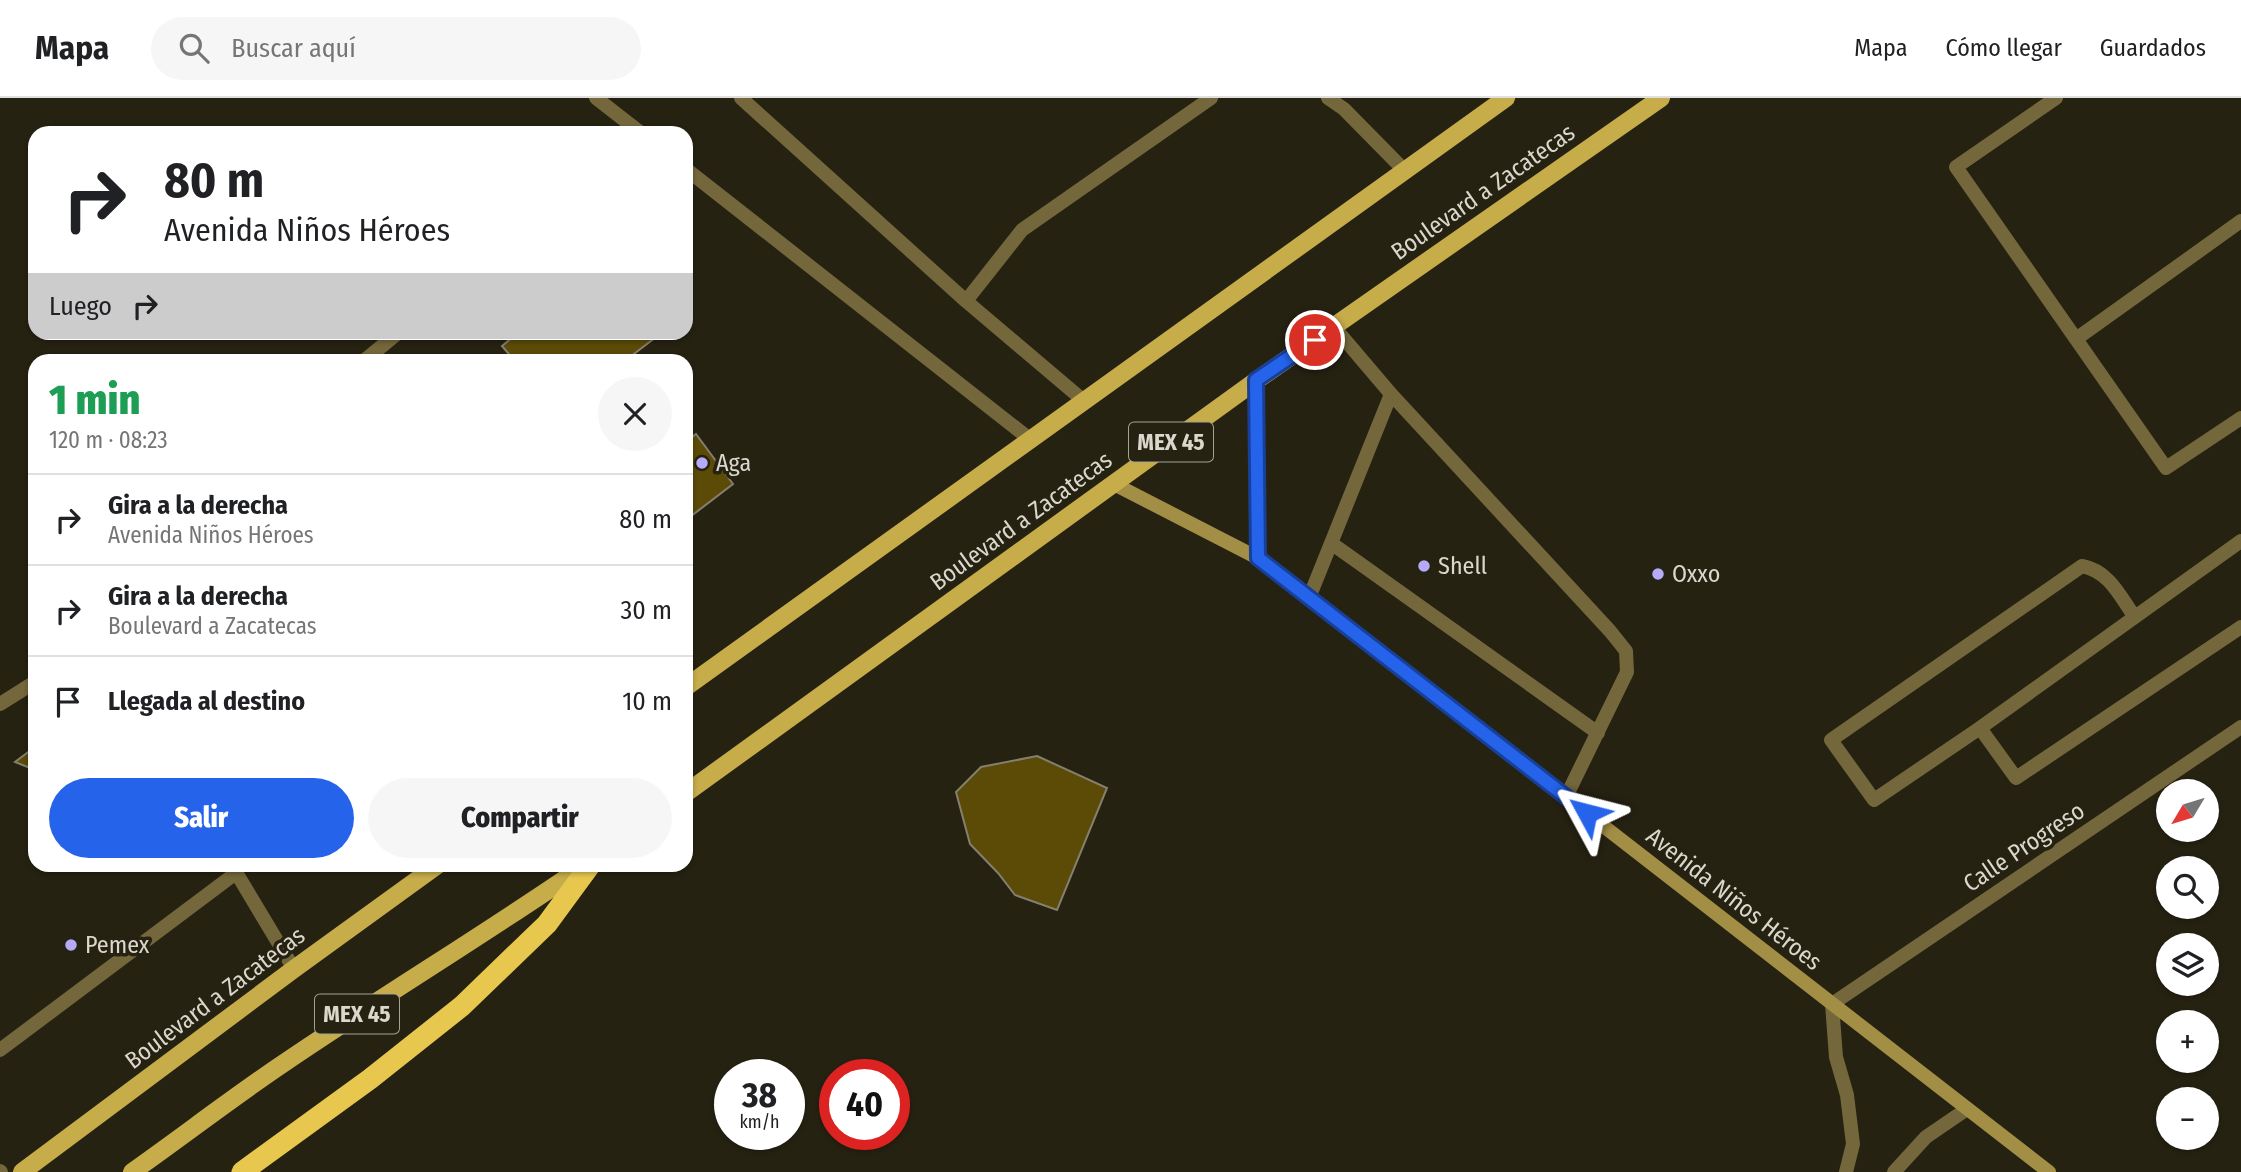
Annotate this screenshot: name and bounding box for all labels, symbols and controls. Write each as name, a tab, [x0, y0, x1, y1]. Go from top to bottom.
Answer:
search box	[151, 17, 641, 80]
text: Mapa	[35, 28, 109, 68]
icon: search	[175, 29, 213, 67]
text: Buscar aquí	[231, 33, 356, 64]
text: Mapa	[1854, 34, 1907, 62]
text: Cómo llegar	[1945, 34, 2062, 62]
text: Guardados	[2100, 34, 2206, 62]
street label: Boulevard a Zacatecas	[1386, 118, 1580, 266]
text: 80 m	[164, 151, 264, 210]
icon: right	[49, 154, 140, 245]
text: Avenida Niños Héroes	[164, 211, 450, 249]
icon: right	[126, 287, 164, 325]
text: Luego	[49, 291, 112, 322]
pin	[1285, 310, 1345, 370]
icon: arrive	[1296, 321, 1334, 359]
text: 1 min	[49, 375, 140, 425]
button: close	[598, 377, 672, 451]
road number: MEX 45	[1129, 422, 1213, 462]
text: 120 m · 08:23	[49, 426, 168, 454]
street label: Boulevard a Zacatecas	[925, 446, 1117, 596]
place label: Aga	[716, 449, 751, 477]
marker: Aga	[694, 455, 710, 471]
text: Gira a la derecha	[108, 490, 288, 521]
icon: right	[49, 501, 87, 539]
text: 80 m	[619, 504, 672, 535]
text: Avenida Niños Héroes	[108, 521, 314, 549]
place label: Shell	[1438, 552, 1487, 580]
marker: Shell	[1416, 558, 1432, 574]
place label: Oxxo	[1672, 560, 1720, 588]
marker: Oxxo	[1650, 566, 1666, 582]
text: Gira a la derecha	[108, 581, 288, 612]
icon: right	[49, 592, 87, 630]
text: 30 m	[621, 595, 672, 626]
text: Boulevard a Zacatecas	[108, 612, 317, 640]
icon: arrive	[49, 683, 87, 721]
text: Llegada al destino	[108, 686, 305, 717]
text: 10 m	[622, 686, 672, 717]
position arrow	[1550, 776, 1624, 850]
button: Salir	[49, 778, 354, 858]
button: Compartir	[368, 778, 672, 858]
north arrow	[2156, 779, 2219, 842]
map controls	[2156, 779, 2219, 1150]
street label: Calle Progreso	[1958, 796, 2090, 898]
street label: Avenida Niños Héroes	[1641, 822, 1827, 976]
button: search	[2156, 856, 2219, 919]
street label: Boulevard a Zacatecas	[120, 921, 310, 1075]
place label: Pemex	[85, 931, 150, 959]
button: layers	[2156, 933, 2219, 996]
marker: Pemex	[63, 937, 79, 953]
road number: MEX 45	[315, 995, 399, 1034]
button: +	[2156, 1010, 2219, 1073]
speed limit sign: 40	[819, 1059, 910, 1150]
text: 38	[742, 1074, 777, 1116]
button: −	[2156, 1087, 2219, 1150]
text: km/h	[739, 1111, 780, 1133]

